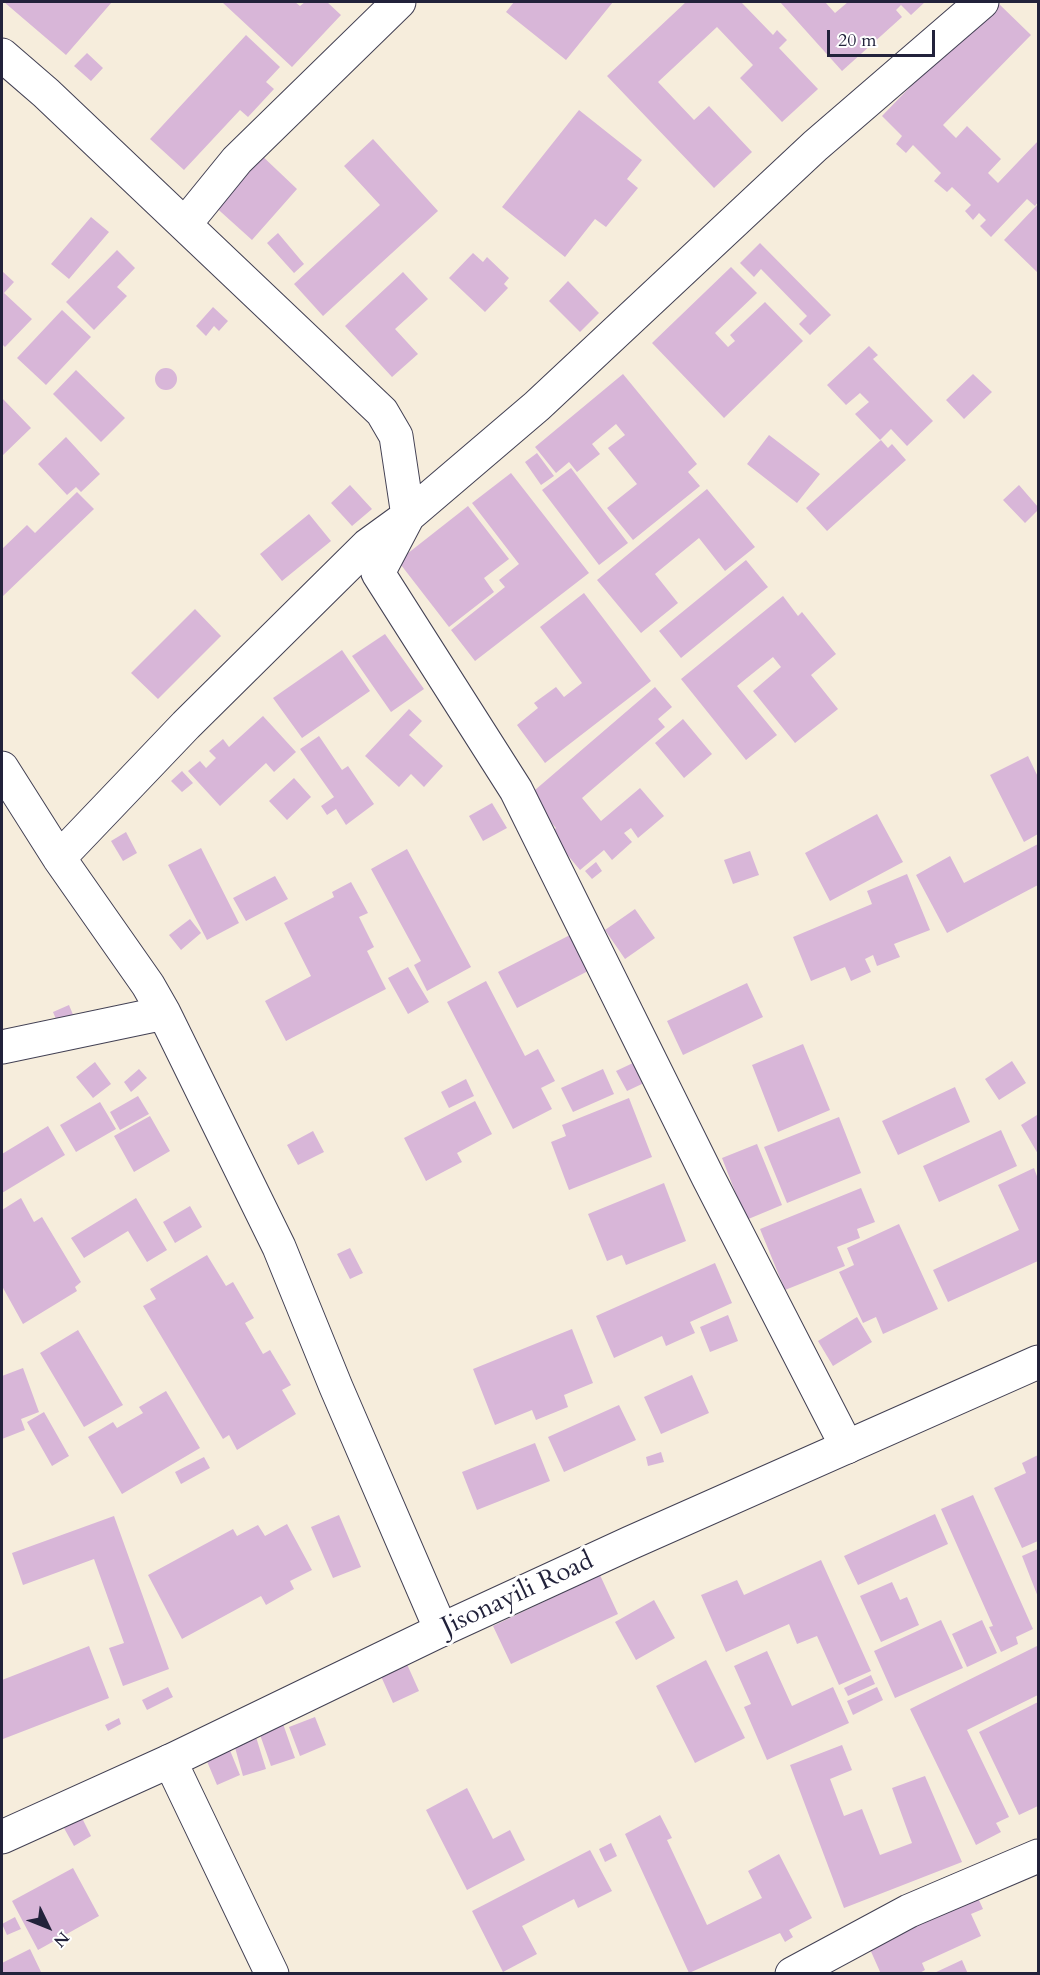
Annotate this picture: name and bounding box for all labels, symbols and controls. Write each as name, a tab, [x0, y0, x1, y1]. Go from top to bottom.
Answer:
scale bar	[830, 18, 938, 56]
text: 20 m	[838, 28, 877, 53]
street label: Jisonayili Road	[437, 1546, 599, 1644]
north arrow	[18, 1897, 78, 1957]
text: N	[48, 1927, 74, 1952]

